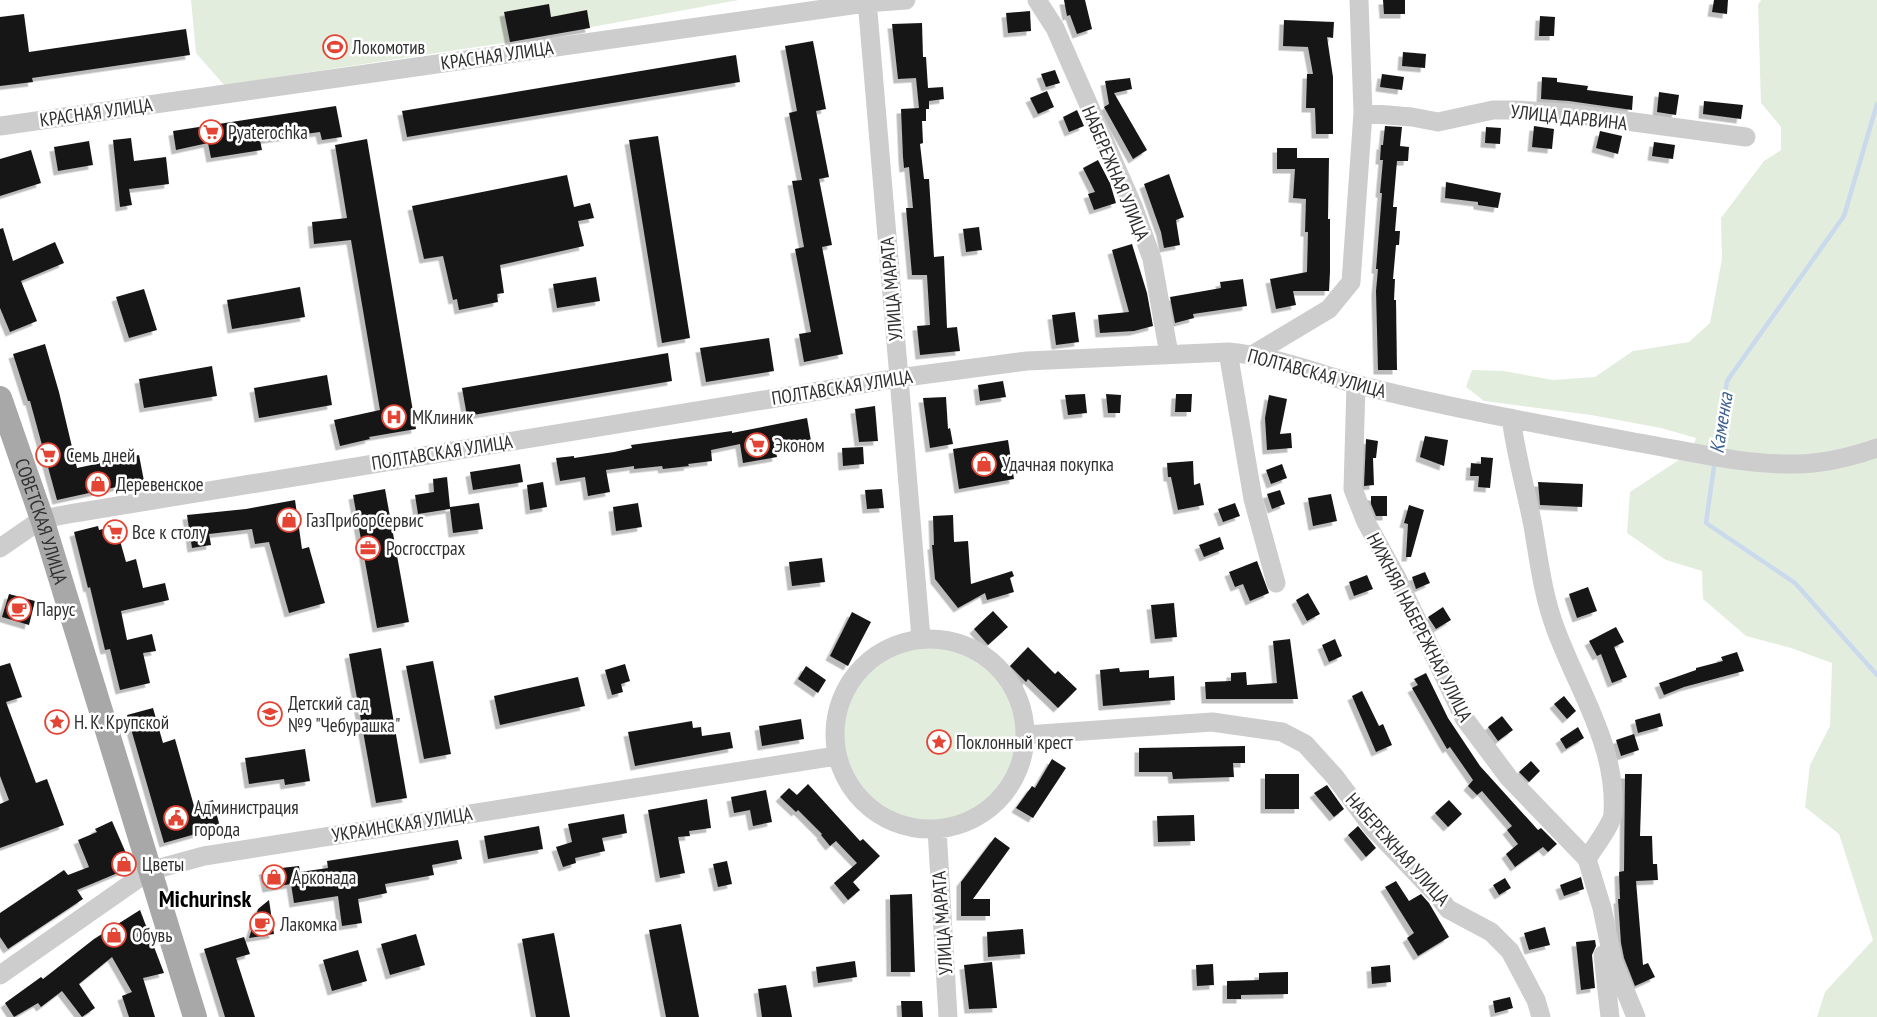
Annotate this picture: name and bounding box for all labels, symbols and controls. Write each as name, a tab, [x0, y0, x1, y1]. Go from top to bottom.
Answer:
sports icon: Локомотив	[322, 34, 348, 60]
place label: Локомотив	[351, 35, 425, 59]
street label: КРАСНАЯ УЛИЦА	[439, 35, 555, 75]
street label: КРАСНАЯ УЛИЦА	[38, 92, 154, 132]
street label: УЛИЦА ДАРВИНА	[1510, 99, 1628, 135]
street label: НАБЕРЕЖНАЯ УЛИЦА	[1077, 102, 1155, 244]
supermarket icon: Pyaterochka	[198, 119, 224, 145]
place label: Pyaterochka	[228, 120, 308, 144]
street label: УЛИЦА МАРАТА	[875, 236, 907, 342]
street label: ПОЛТАВСКАЯ УЛИЦА	[1245, 343, 1389, 403]
street label: ПОЛТАВСКАЯ УЛИЦА	[770, 364, 914, 410]
water label: Каменка	[1703, 390, 1739, 455]
hospital icon: МКлиник	[381, 404, 407, 430]
place label: МКлиник	[412, 405, 474, 429]
street label: ПОЛТАВСКАЯ УЛИЦА	[370, 429, 514, 475]
supermarket icon: Эконом	[744, 432, 770, 458]
place label: Эконом	[774, 433, 825, 457]
supermarket icon: Семь дней	[35, 442, 61, 468]
place label: Семь дней	[66, 443, 135, 467]
shop icon: Удачная покупка	[971, 451, 997, 477]
place label: Удачная покупка	[1002, 452, 1114, 476]
street label: СОВЕТСКАЯ УЛИЦА	[10, 455, 73, 587]
shop icon: Деревенское	[85, 471, 111, 497]
place label: Деревенское	[116, 472, 204, 496]
shop icon: ГазПриборСервис	[276, 507, 302, 533]
place label: ГазПриборСервис	[306, 508, 424, 532]
supermarket icon: Все к столу	[102, 519, 128, 545]
place label: Все к столу	[132, 520, 207, 544]
street label: НИЖНЯЯ НАБЕРЕЖНАЯ УЛИЦА	[1362, 529, 1478, 725]
office icon: Росгосстрах	[355, 535, 381, 561]
place label: Росгосстрах	[386, 536, 466, 560]
cafe icon: Парус	[6, 596, 32, 622]
place label: Парус	[36, 597, 76, 621]
place label: Детский сад №9 "Чебурашка"	[288, 691, 400, 737]
school or university icon: Детский сад №9 "Чебурашка"	[257, 701, 283, 727]
place icon: Н. К. Крупской	[44, 709, 70, 735]
place label: Н. К. Крупской	[74, 710, 169, 734]
place icon: Поклонный крест	[926, 729, 952, 755]
place label: Поклонный крест	[956, 730, 1074, 754]
street label: НАБЕРЕЖНАЯ УЛИЦА	[1341, 787, 1455, 911]
place label: Администрация города	[194, 795, 299, 841]
street label: УКРАИНСКАЯ УЛИЦА	[330, 801, 474, 847]
public building icon: Администрация города	[163, 805, 189, 831]
shop icon: Цветы	[111, 851, 137, 877]
place label: Цветы	[142, 852, 184, 876]
shop icon: Арконада	[261, 864, 287, 890]
place label: Арконада	[292, 865, 356, 889]
street label: УЛИЦА МАРАТА	[926, 870, 958, 976]
district label: Michurinsk	[159, 883, 251, 914]
cafe icon: Лакомка	[249, 911, 275, 937]
place label: Лакомка	[279, 912, 337, 936]
shop icon: Обувь	[101, 922, 127, 948]
place label: Обувь	[132, 923, 172, 947]

